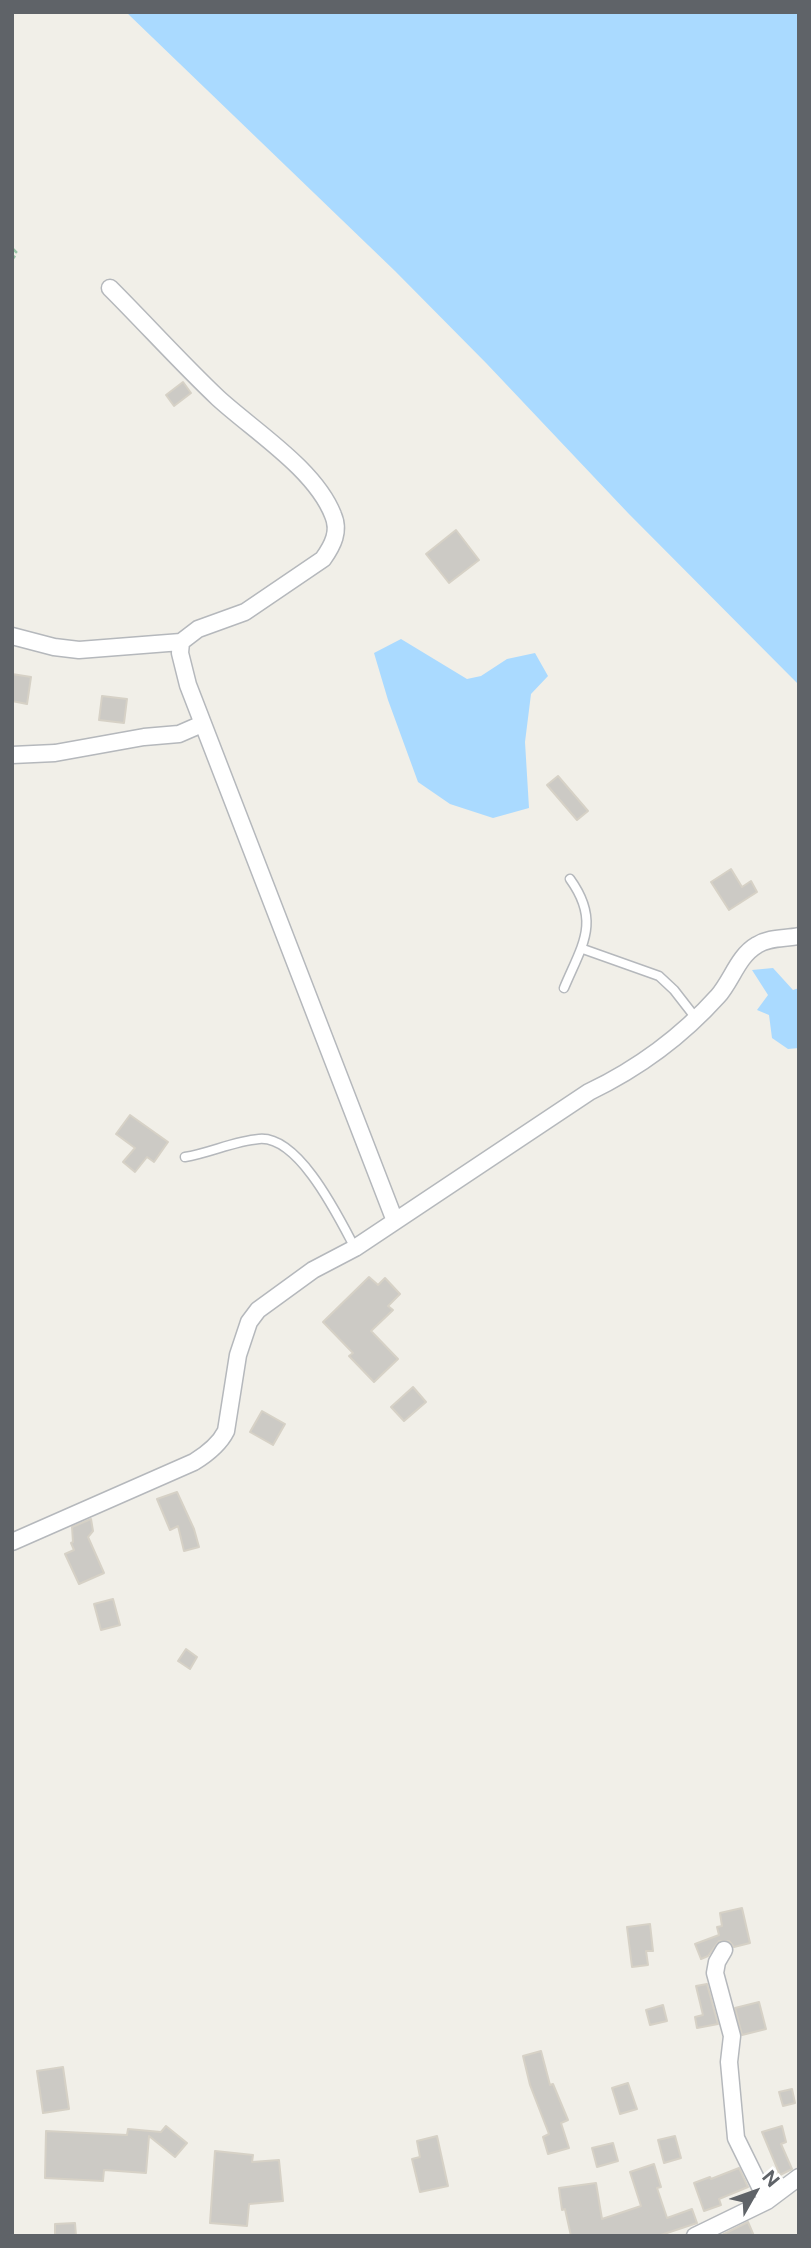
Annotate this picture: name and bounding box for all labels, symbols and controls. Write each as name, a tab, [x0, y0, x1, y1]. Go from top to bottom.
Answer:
north arrow	[720, 2157, 790, 2227]
text: N	[758, 2166, 784, 2191]

